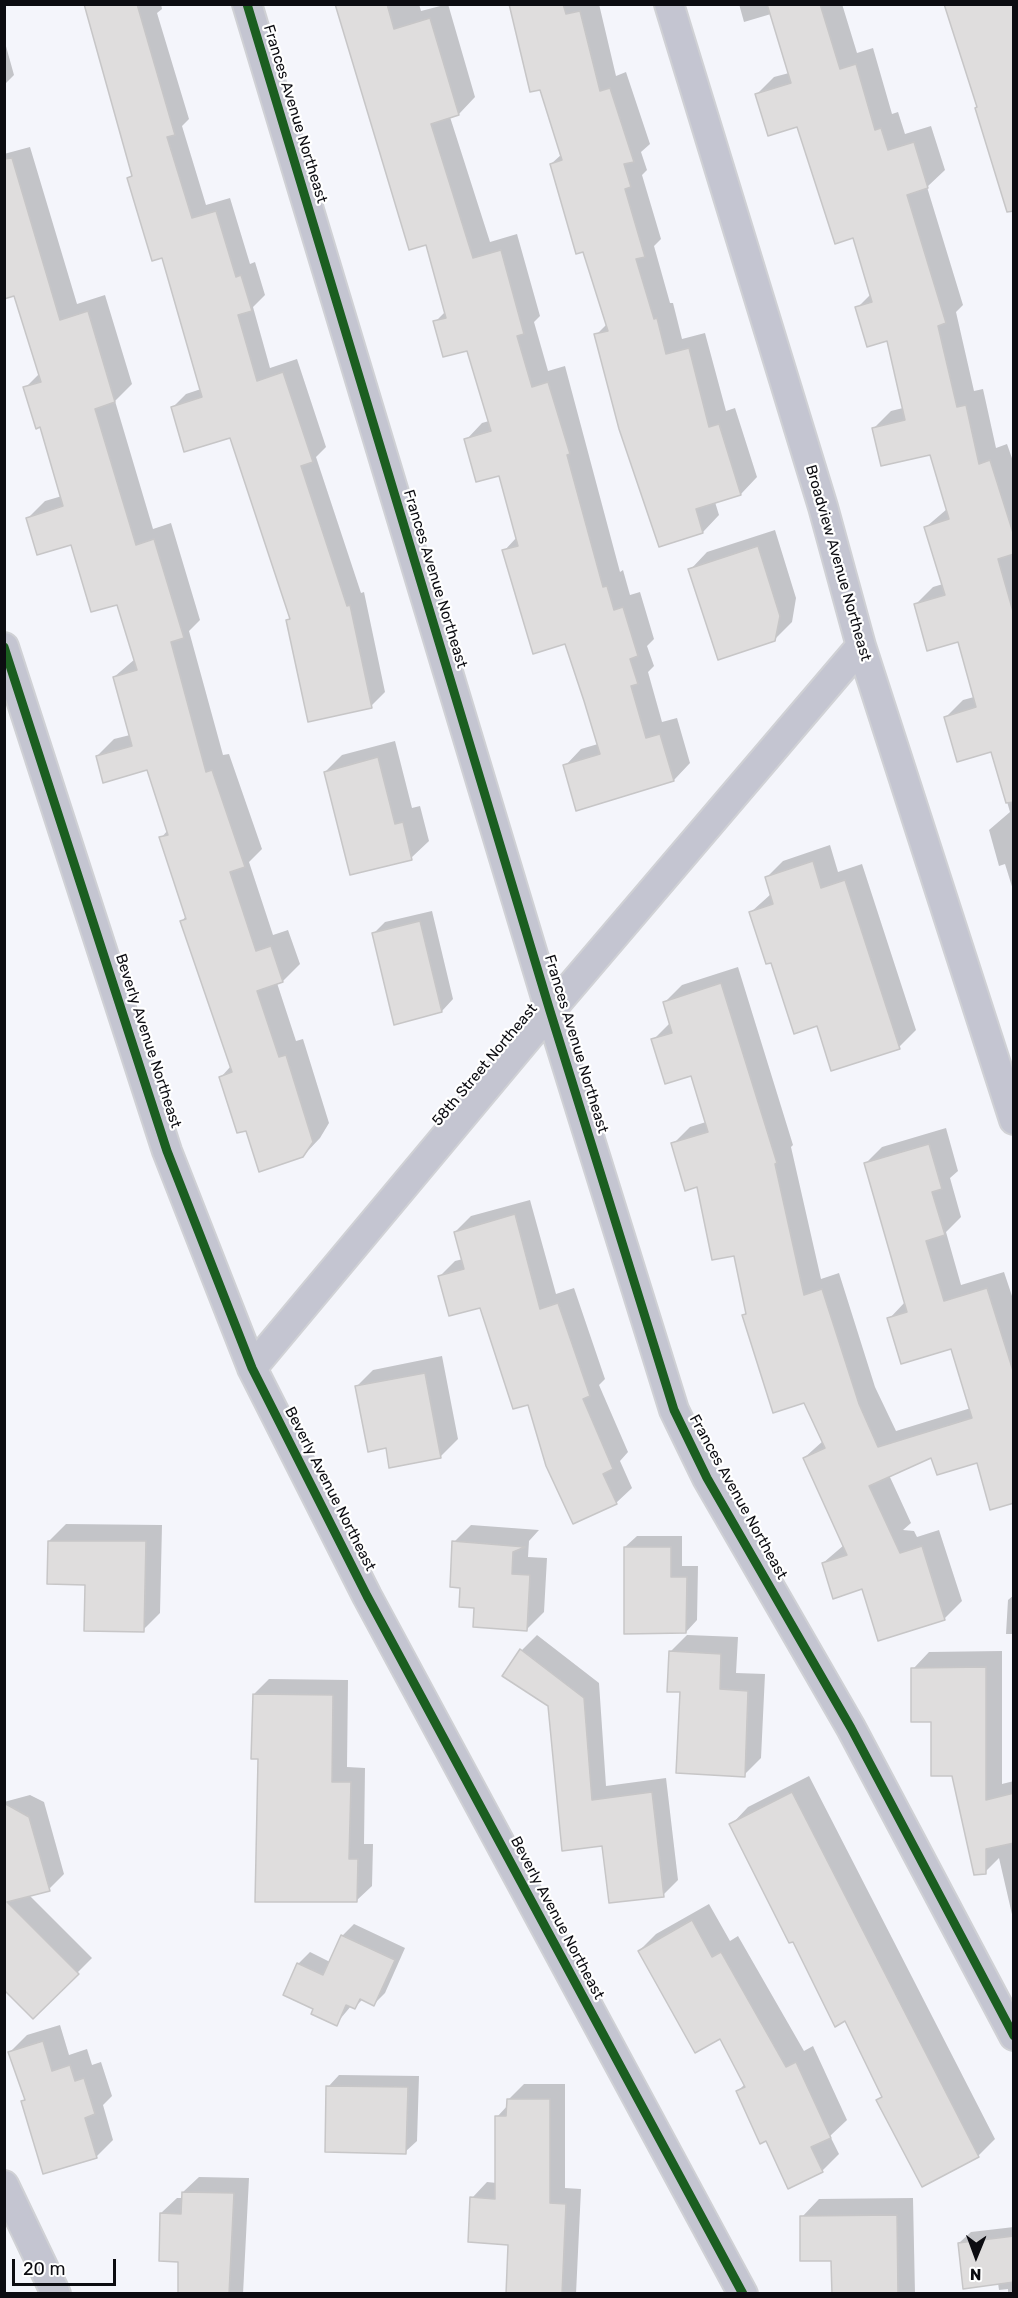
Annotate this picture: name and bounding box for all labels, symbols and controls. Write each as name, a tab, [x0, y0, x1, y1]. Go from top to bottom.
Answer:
street label: Frances Avenue Northeast	[259, 23, 331, 205]
street label: Broadview Avenue Northeast	[801, 463, 875, 663]
street label: Frances Avenue Northeast	[399, 488, 471, 670]
street label: Beverly Avenue Northeast	[111, 952, 185, 1130]
street label: Frances Avenue Northeast	[540, 953, 612, 1135]
street label: 58th Street Northeast	[429, 1000, 541, 1130]
street label: Beverly Avenue Northeast	[281, 1404, 379, 1574]
street label: Frances Avenue Northeast	[685, 1411, 791, 1583]
street label: Beverly Avenue Northeast	[506, 1833, 608, 2003]
north arrow	[946, 2226, 1006, 2286]
scale bar	[15, 2247, 118, 2285]
text: 20 m	[23, 2258, 65, 2280]
text: N	[970, 2265, 982, 2284]

